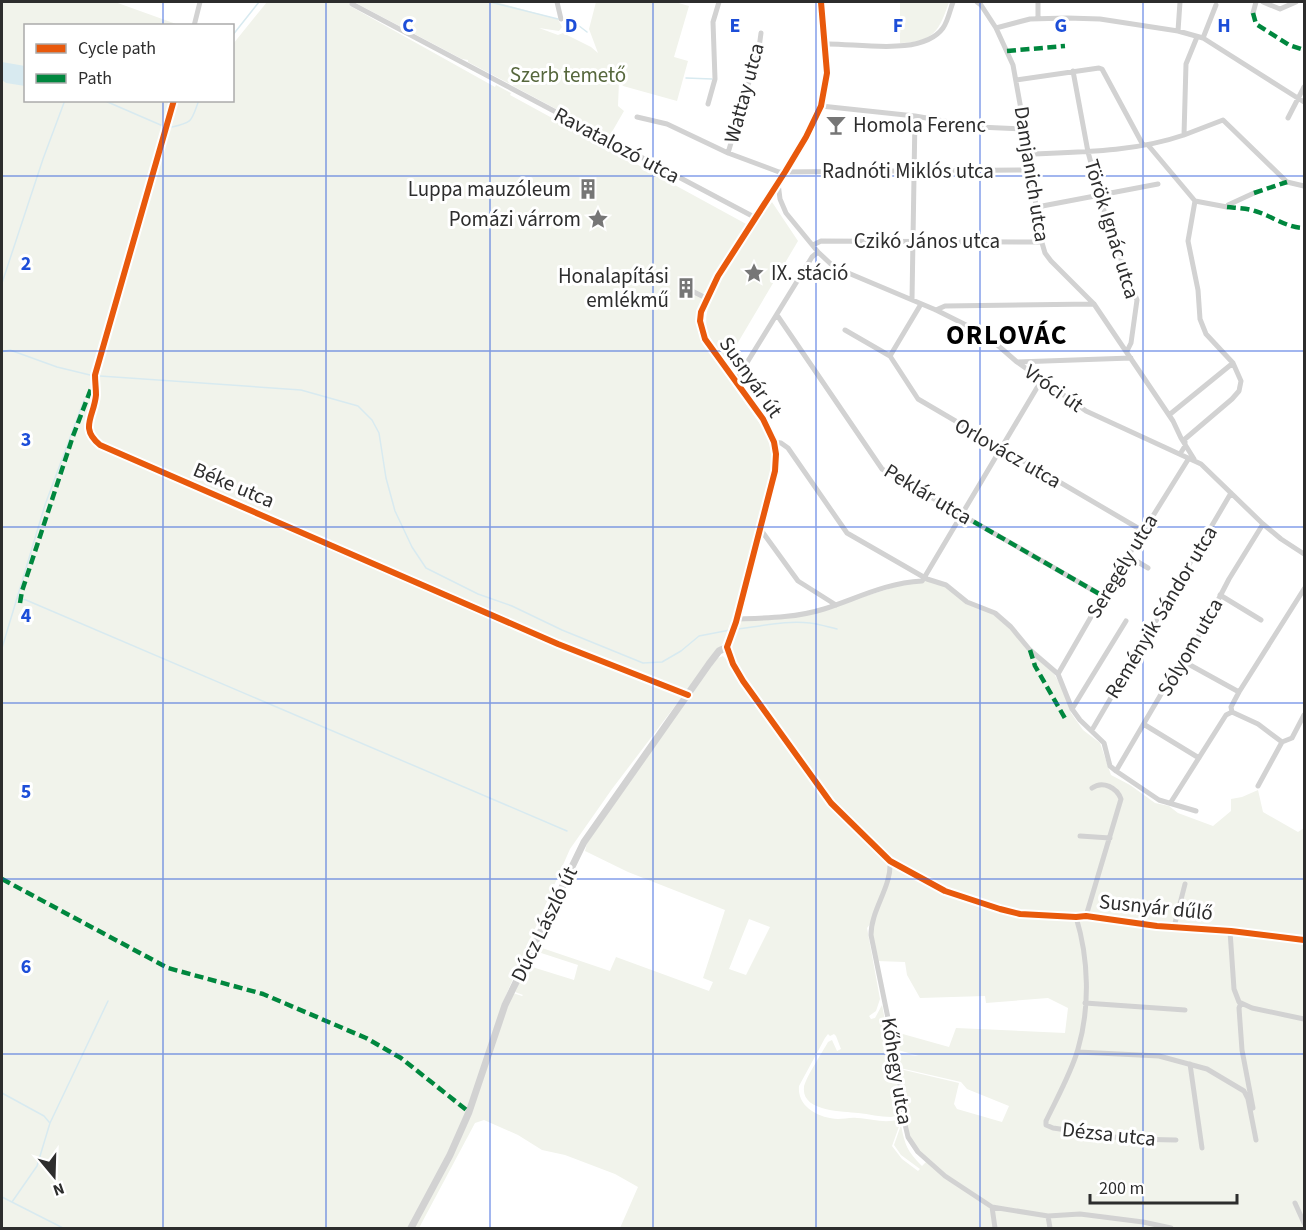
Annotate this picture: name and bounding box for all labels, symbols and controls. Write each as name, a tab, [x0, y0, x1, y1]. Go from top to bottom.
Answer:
text: C	[402, 12, 414, 40]
text: D	[565, 12, 577, 40]
text: E	[730, 12, 740, 40]
text: F	[893, 12, 903, 40]
text: G	[1055, 12, 1067, 40]
text: H	[1217, 12, 1231, 40]
legend	[24, 24, 234, 102]
text: Cycle path	[78, 36, 156, 61]
street label: Wattay utca	[716, 40, 772, 146]
park label: Szerb temető	[510, 60, 626, 90]
text: Path	[78, 66, 112, 91]
street label: Ravatalozó utca	[549, 99, 685, 191]
street label: Damjanich utca	[1006, 104, 1058, 244]
place label: Homola Ferenc	[853, 110, 986, 140]
bar icon: Homola Ferenc	[824, 113, 848, 137]
street label: Radnóti Miklós utca	[822, 156, 994, 186]
street label: Török Ignác utca	[1077, 156, 1147, 302]
place label: Luppa mauzóleum	[408, 174, 571, 204]
building icon: Luppa mauzóleum	[576, 177, 600, 201]
place label: Pomázi várrom	[449, 204, 581, 234]
place icon: Pomázi várrom	[586, 207, 610, 231]
street label: Czikó János utca	[854, 226, 1000, 256]
text: 2	[21, 250, 31, 278]
place label: IX. stáció	[771, 258, 848, 288]
place label: Honalapítási emlékmű	[558, 261, 669, 315]
place icon: IX. stáció	[742, 261, 766, 285]
building icon: Honalapítási emlékmű	[674, 276, 698, 300]
district label: ORLOVÁC	[946, 316, 1068, 355]
street label: Susnyár út	[712, 330, 790, 424]
street label: Vróci út	[1018, 357, 1090, 419]
street label: Orlovácz utca	[949, 410, 1067, 496]
text: 3	[21, 426, 31, 454]
street label: Béke utca	[189, 454, 279, 516]
street label: Peklár utca	[878, 456, 978, 532]
street label: Seregély utca	[1079, 508, 1165, 624]
street label: Reményik Sándor utca	[1097, 520, 1225, 704]
street label: Sólyom utca	[1150, 592, 1230, 702]
text: 4	[21, 602, 32, 630]
text: 5	[21, 778, 31, 806]
street label: Dúcz László út	[503, 861, 585, 987]
street label: Susnyár dűlő	[1098, 886, 1214, 928]
text: 6	[21, 953, 31, 981]
street label: Kőhegy utca	[874, 1015, 920, 1127]
street label: Dézsa utca	[1061, 1114, 1157, 1154]
north arrow	[24, 1146, 84, 1206]
scale bar	[1090, 1167, 1237, 1205]
text: 200 m	[1099, 1176, 1144, 1201]
text: N	[50, 1177, 67, 1201]

